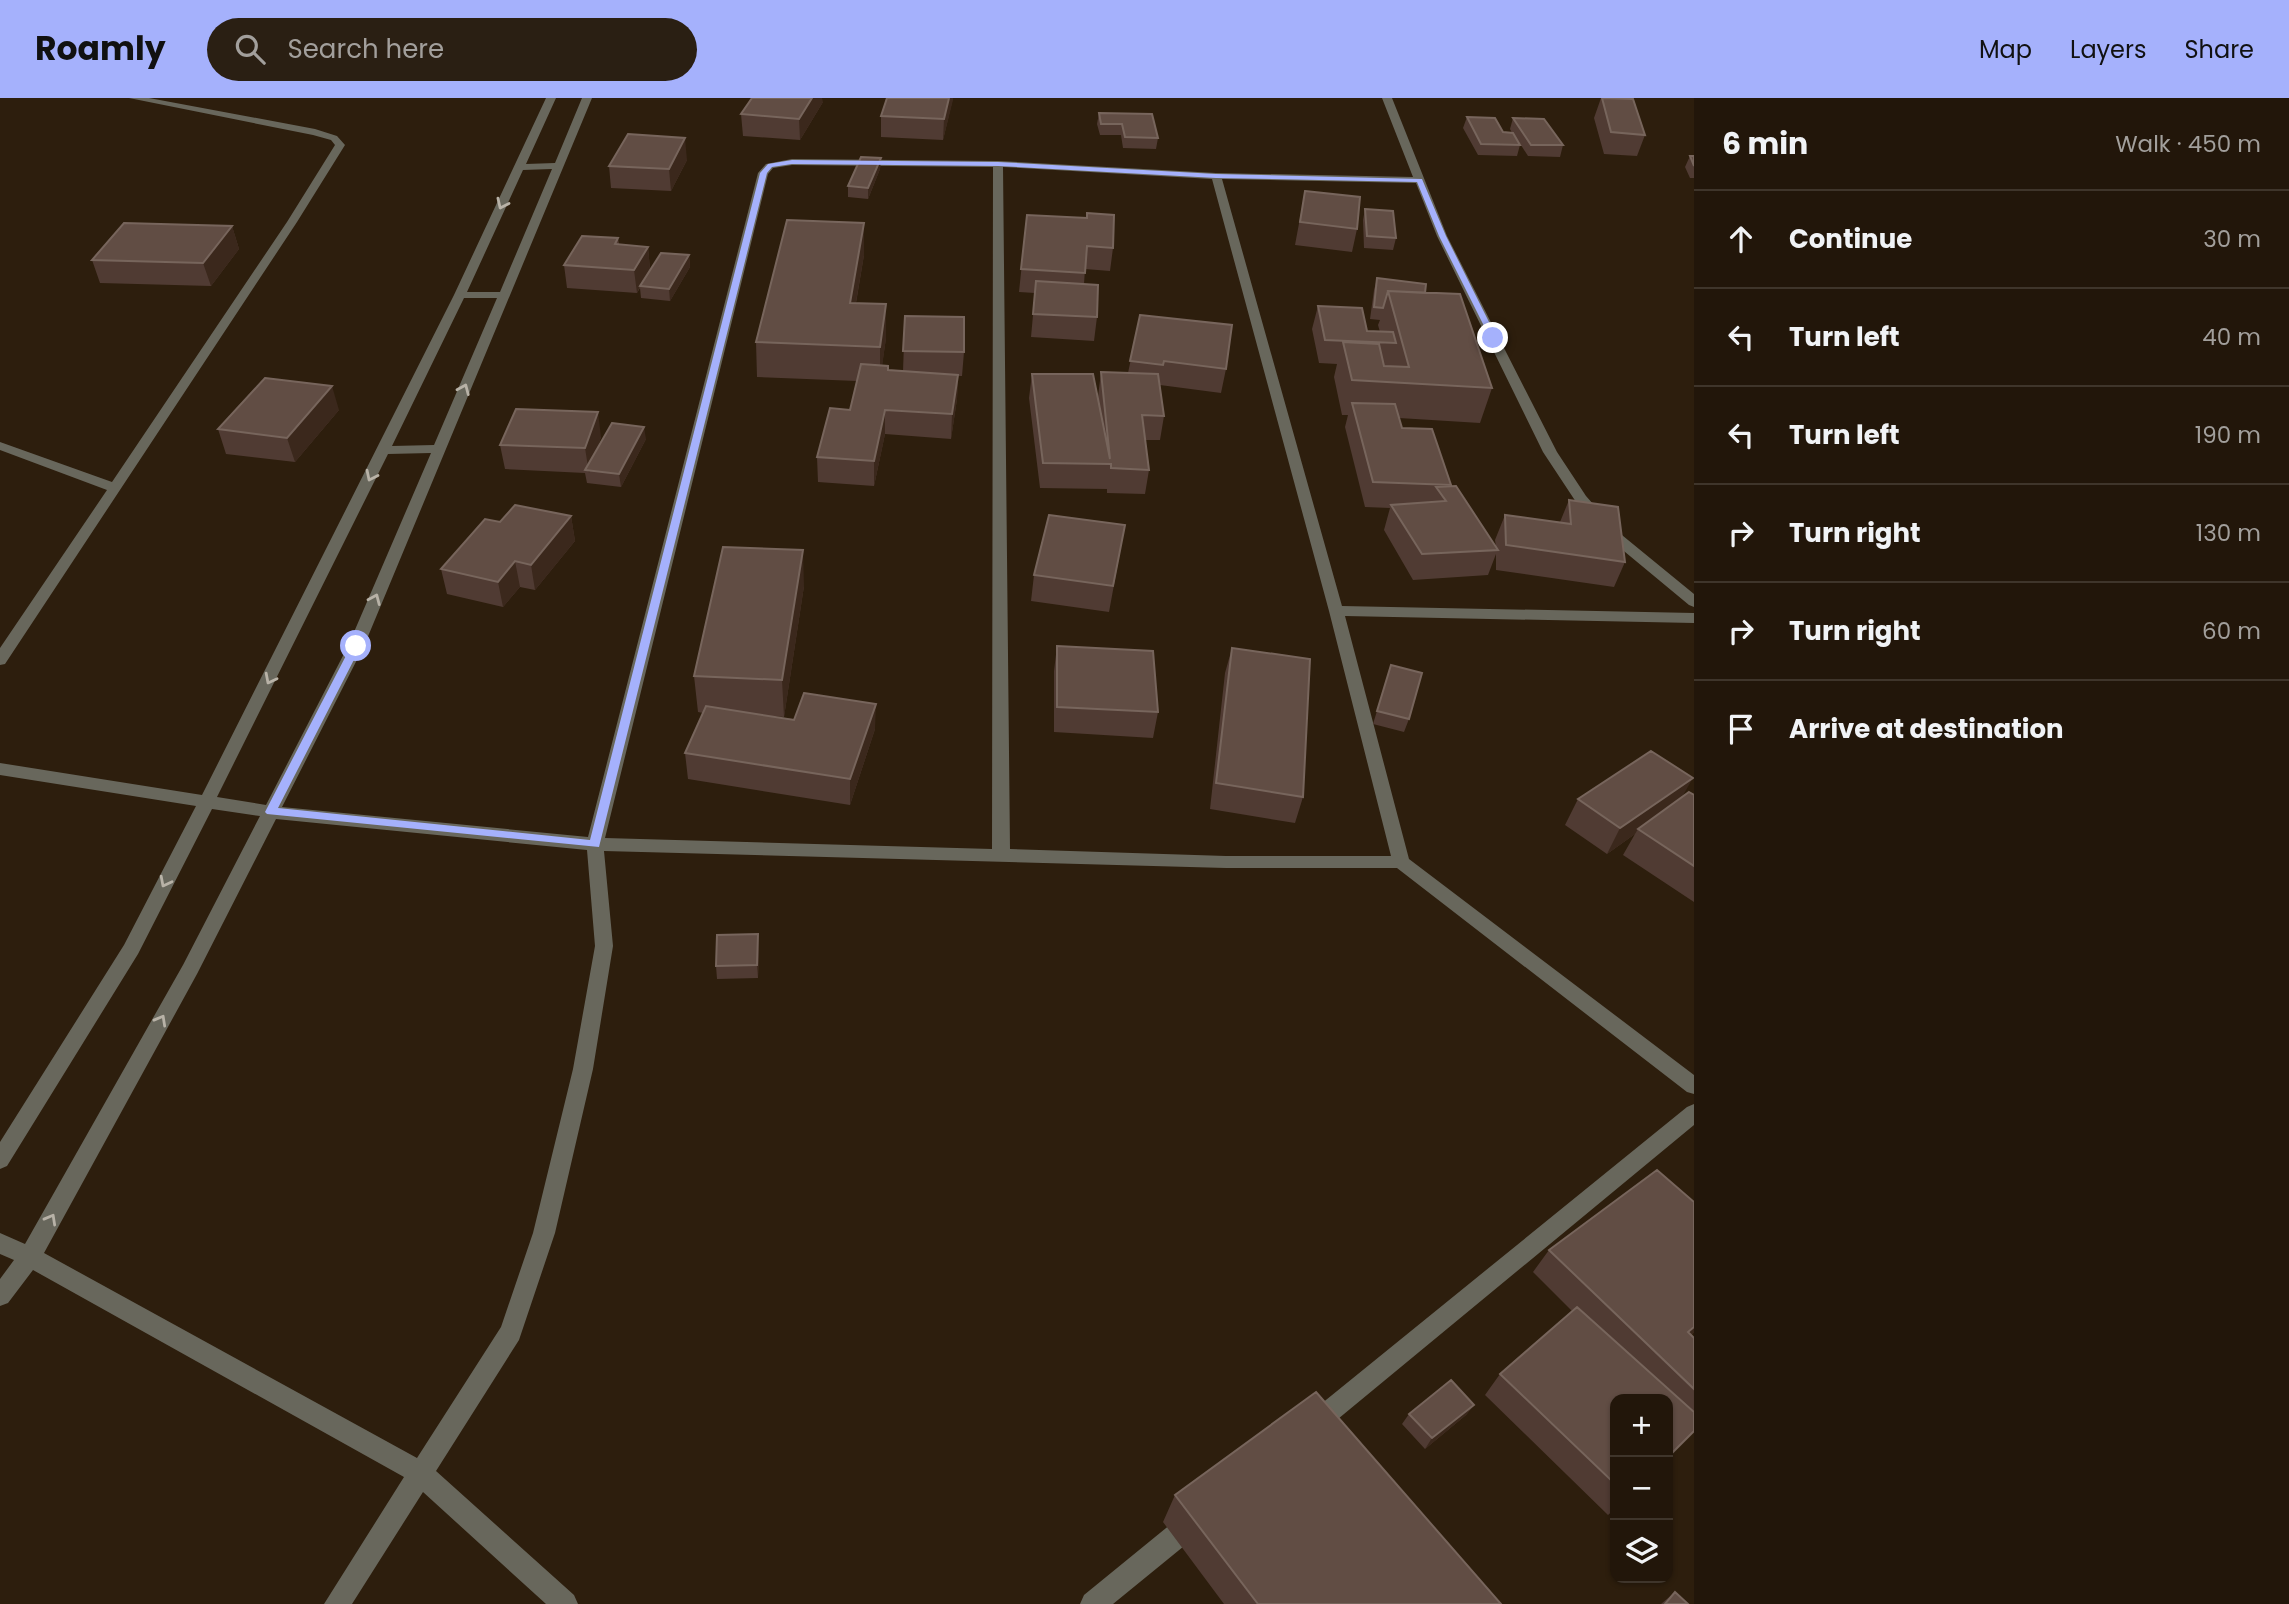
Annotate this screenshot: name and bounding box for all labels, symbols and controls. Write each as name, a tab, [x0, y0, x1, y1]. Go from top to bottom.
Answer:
search box	[207, 18, 697, 81]
text: Roamly	[35, 25, 165, 72]
icon: search	[231, 30, 269, 68]
text: Search here	[287, 31, 444, 67]
text: Map	[1979, 33, 2032, 66]
text: Layers	[2070, 33, 2146, 66]
text: Share	[2184, 33, 2254, 66]
text: 6 min	[1722, 122, 1808, 165]
text: Walk · 450 m	[2115, 128, 2261, 160]
one-way arrow	[496, 197, 510, 210]
icon: ahead	[1722, 220, 1760, 258]
text: Continue	[1789, 221, 1912, 257]
text: 30 m	[2203, 223, 2261, 255]
icon: left	[1722, 318, 1760, 356]
text: Turn left	[1789, 319, 1900, 355]
text: 40 m	[2202, 321, 2261, 353]
route end	[1477, 322, 1508, 353]
one-way arrow	[455, 384, 469, 396]
icon: left	[1722, 416, 1760, 454]
text: Turn left	[1789, 417, 1900, 453]
text: 190 m	[2195, 419, 2261, 451]
one-way arrow	[365, 469, 379, 481]
icon: right	[1722, 514, 1760, 552]
text: Turn right	[1789, 515, 1921, 551]
text: 130 m	[2196, 517, 2261, 549]
one-way arrow	[367, 594, 381, 606]
icon: right	[1722, 612, 1760, 650]
text: Turn right	[1789, 613, 1921, 649]
text: 60 m	[2202, 615, 2261, 647]
route start	[340, 630, 371, 661]
one-way arrow	[264, 672, 278, 684]
icon: arrive	[1722, 710, 1760, 748]
text: Arrive at destination	[1789, 711, 2064, 747]
one-way arrow	[160, 874, 174, 887]
one-way arrow	[153, 1015, 166, 1027]
one-way arrow	[43, 1214, 56, 1226]
map controls	[1610, 1394, 1673, 1583]
button: +	[1610, 1394, 1673, 1457]
button: −	[1610, 1457, 1673, 1520]
button: layers	[1610, 1520, 1673, 1583]

